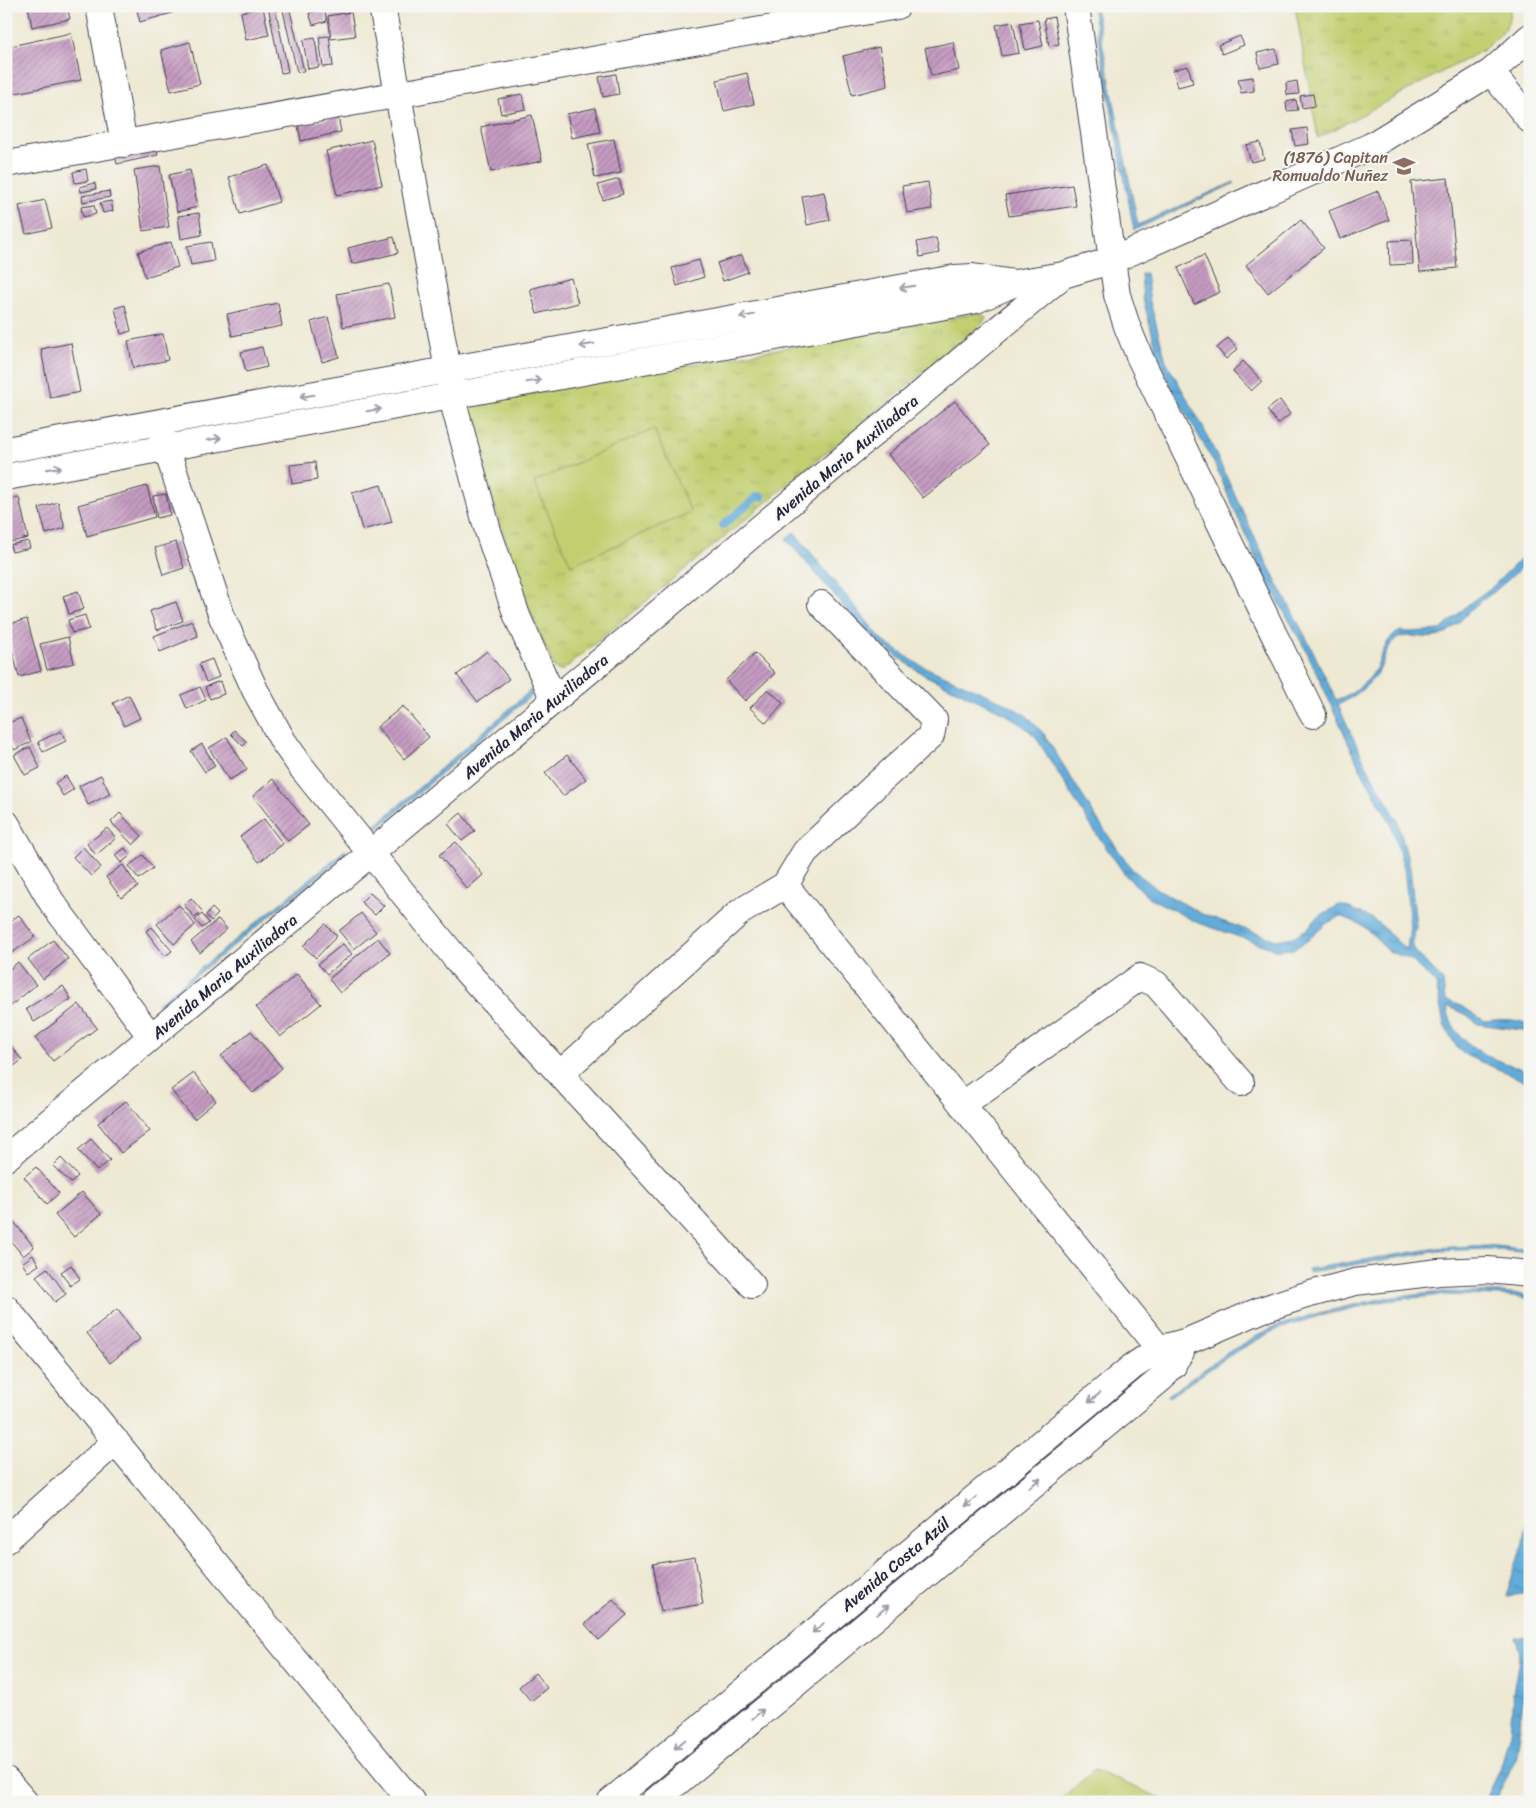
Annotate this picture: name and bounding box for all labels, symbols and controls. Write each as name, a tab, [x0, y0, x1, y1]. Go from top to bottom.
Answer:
place label: (1876) Capitan Romualdo Nuñez	[1272, 143, 1388, 190]
school or university icon: (1876) Capitan Romualdo Nuñez	[1391, 153, 1417, 179]
one-way arrow	[899, 282, 915, 292]
one-way arrow	[739, 311, 755, 321]
one-way arrow	[580, 340, 596, 350]
one-way arrow	[525, 376, 541, 386]
street label: Avenida Maria Auxiliadora	[765, 387, 925, 528]
one-way arrow	[299, 391, 315, 401]
one-way arrow	[366, 405, 382, 415]
one-way arrow	[206, 434, 222, 444]
one-way arrow	[46, 463, 62, 473]
street label: Avenida Maria Auxiliadora	[455, 646, 615, 787]
street label: Avenida Maria Auxiliadora	[144, 906, 304, 1047]
one-way arrow	[1088, 1392, 1101, 1403]
one-way arrow	[1028, 1478, 1041, 1489]
one-way arrow	[963, 1496, 976, 1508]
street label: Avenida Costa Azúl	[833, 1509, 957, 1620]
one-way arrow	[876, 1605, 889, 1616]
one-way arrow	[812, 1623, 825, 1634]
one-way arrow	[752, 1709, 765, 1720]
one-way arrow	[673, 1738, 686, 1749]

